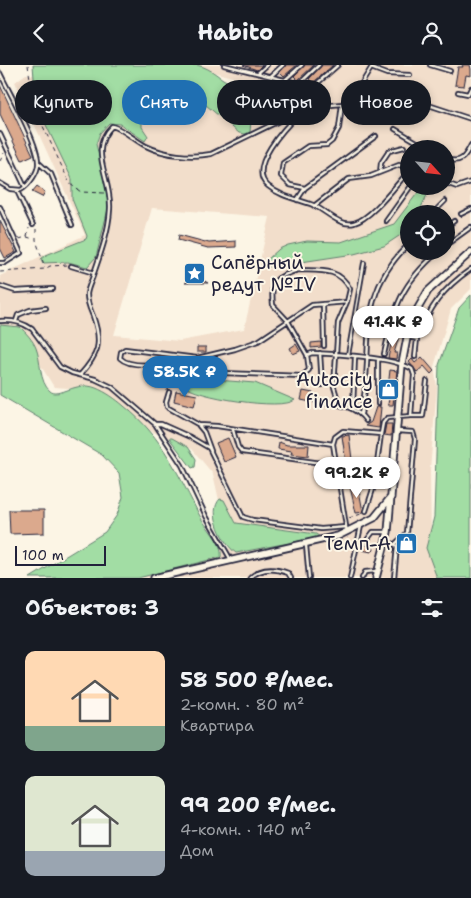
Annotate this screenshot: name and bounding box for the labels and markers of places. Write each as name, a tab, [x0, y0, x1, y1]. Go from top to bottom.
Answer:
place label: Сапёрный редут №IV	[211, 250, 316, 297]
place icon: Сапёрный редут №IV	[183, 261, 207, 285]
pin: 41.4K ₽	[347, 305, 439, 348]
pin: 58.5K ₽	[139, 355, 231, 398]
place label: Autocity finance	[296, 367, 373, 414]
shop icon: Autocity finance	[377, 378, 401, 402]
pin: 99.2K ₽	[311, 457, 403, 499]
place label: Темп-А	[324, 531, 391, 556]
shop icon: Темп-А	[395, 531, 419, 555]

